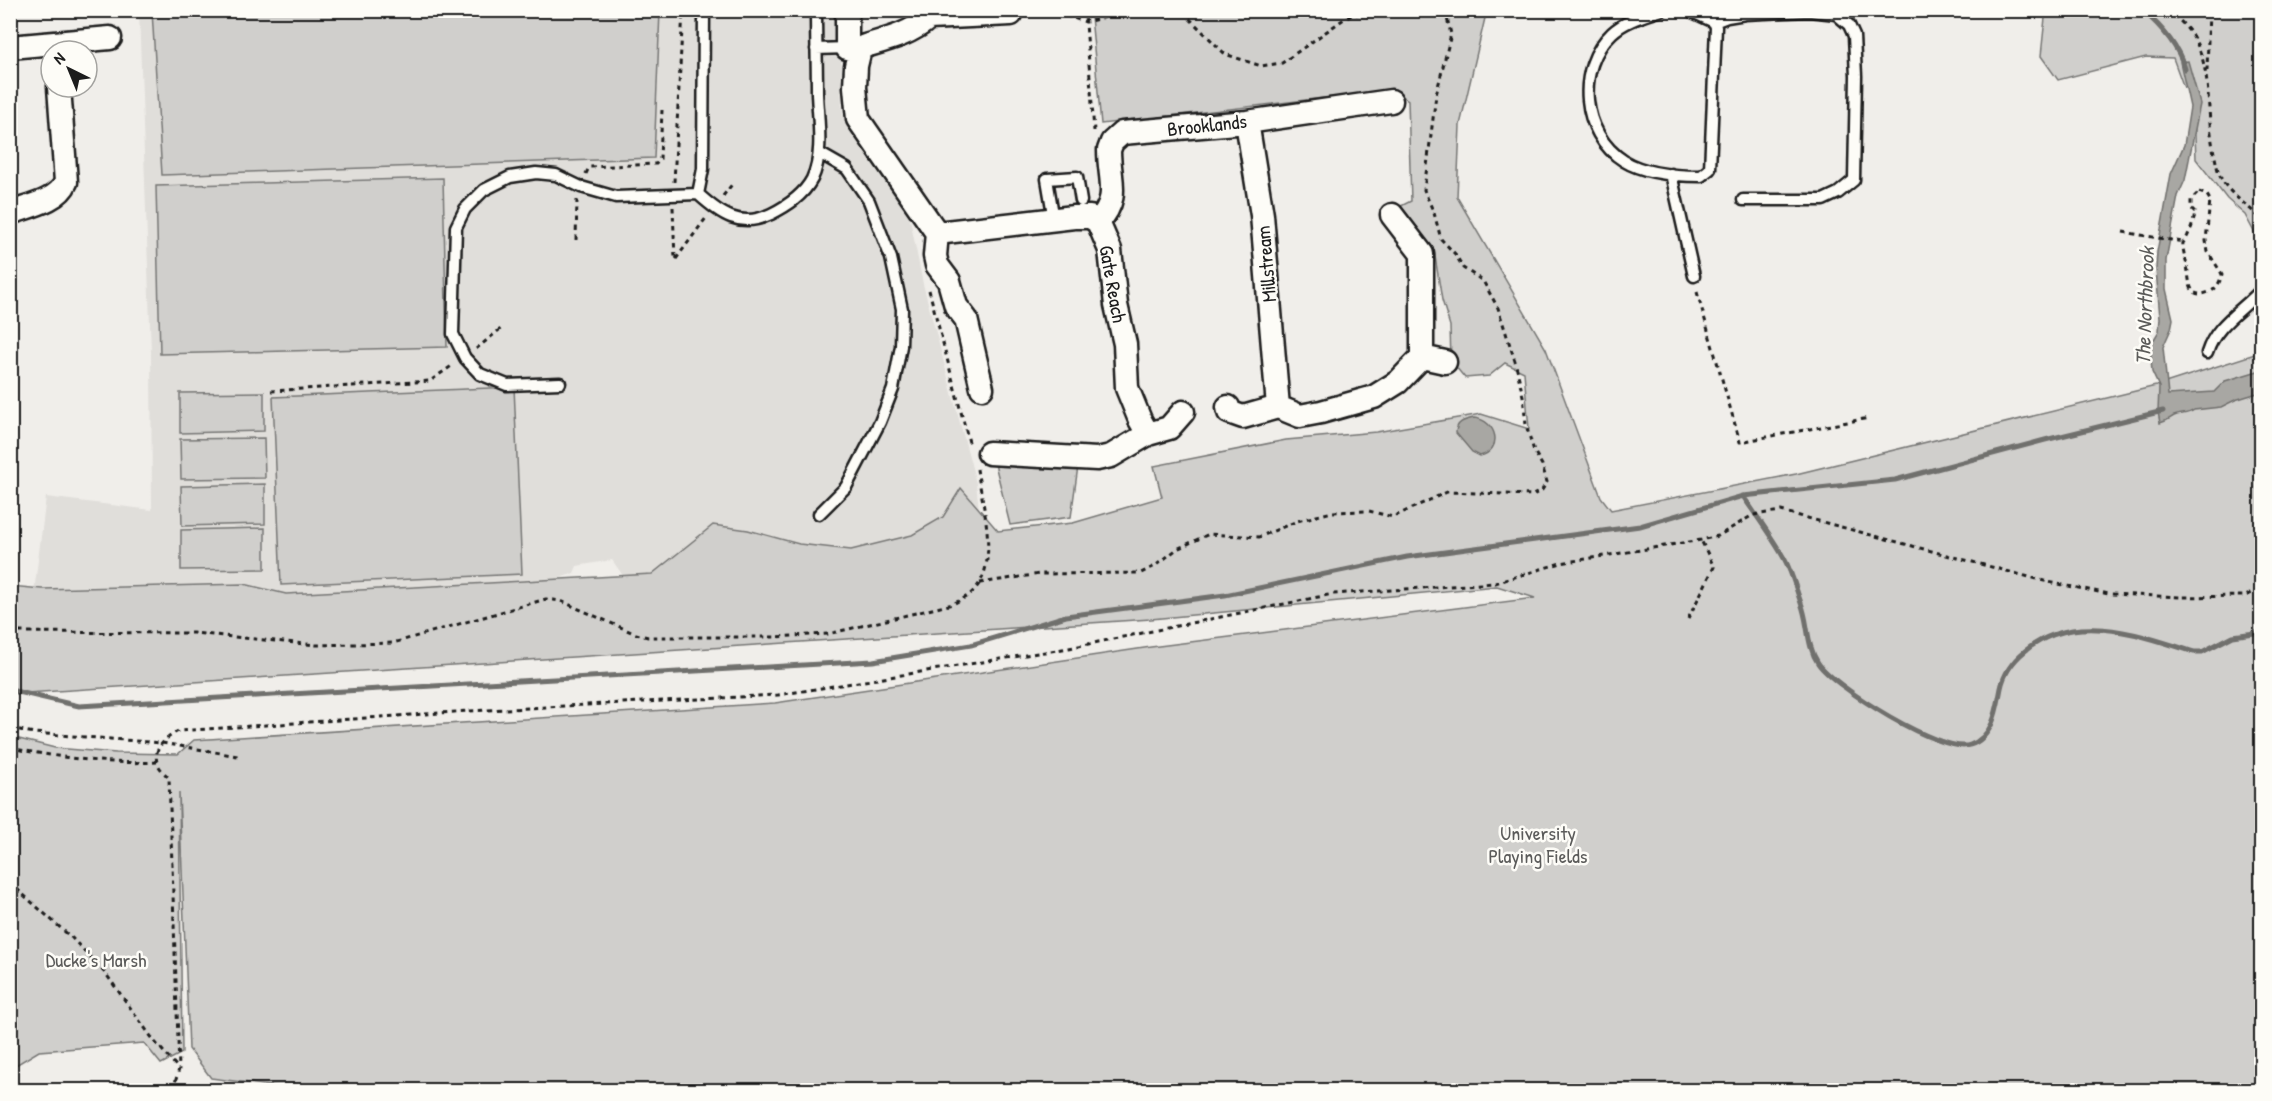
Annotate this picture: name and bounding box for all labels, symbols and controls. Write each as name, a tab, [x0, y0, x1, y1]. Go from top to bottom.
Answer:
north arrow	[39, 39, 99, 99]
text: N	[48, 47, 70, 69]
street label: Brooklands	[1166, 107, 1248, 142]
street label: Millstream	[1249, 225, 1282, 303]
street label: Gate Reach	[1093, 243, 1134, 325]
water label: The Northbrook	[2128, 244, 2161, 365]
park label: University Playing Fields	[1488, 819, 1588, 869]
park label: Ducke's Marsh	[46, 946, 146, 973]

